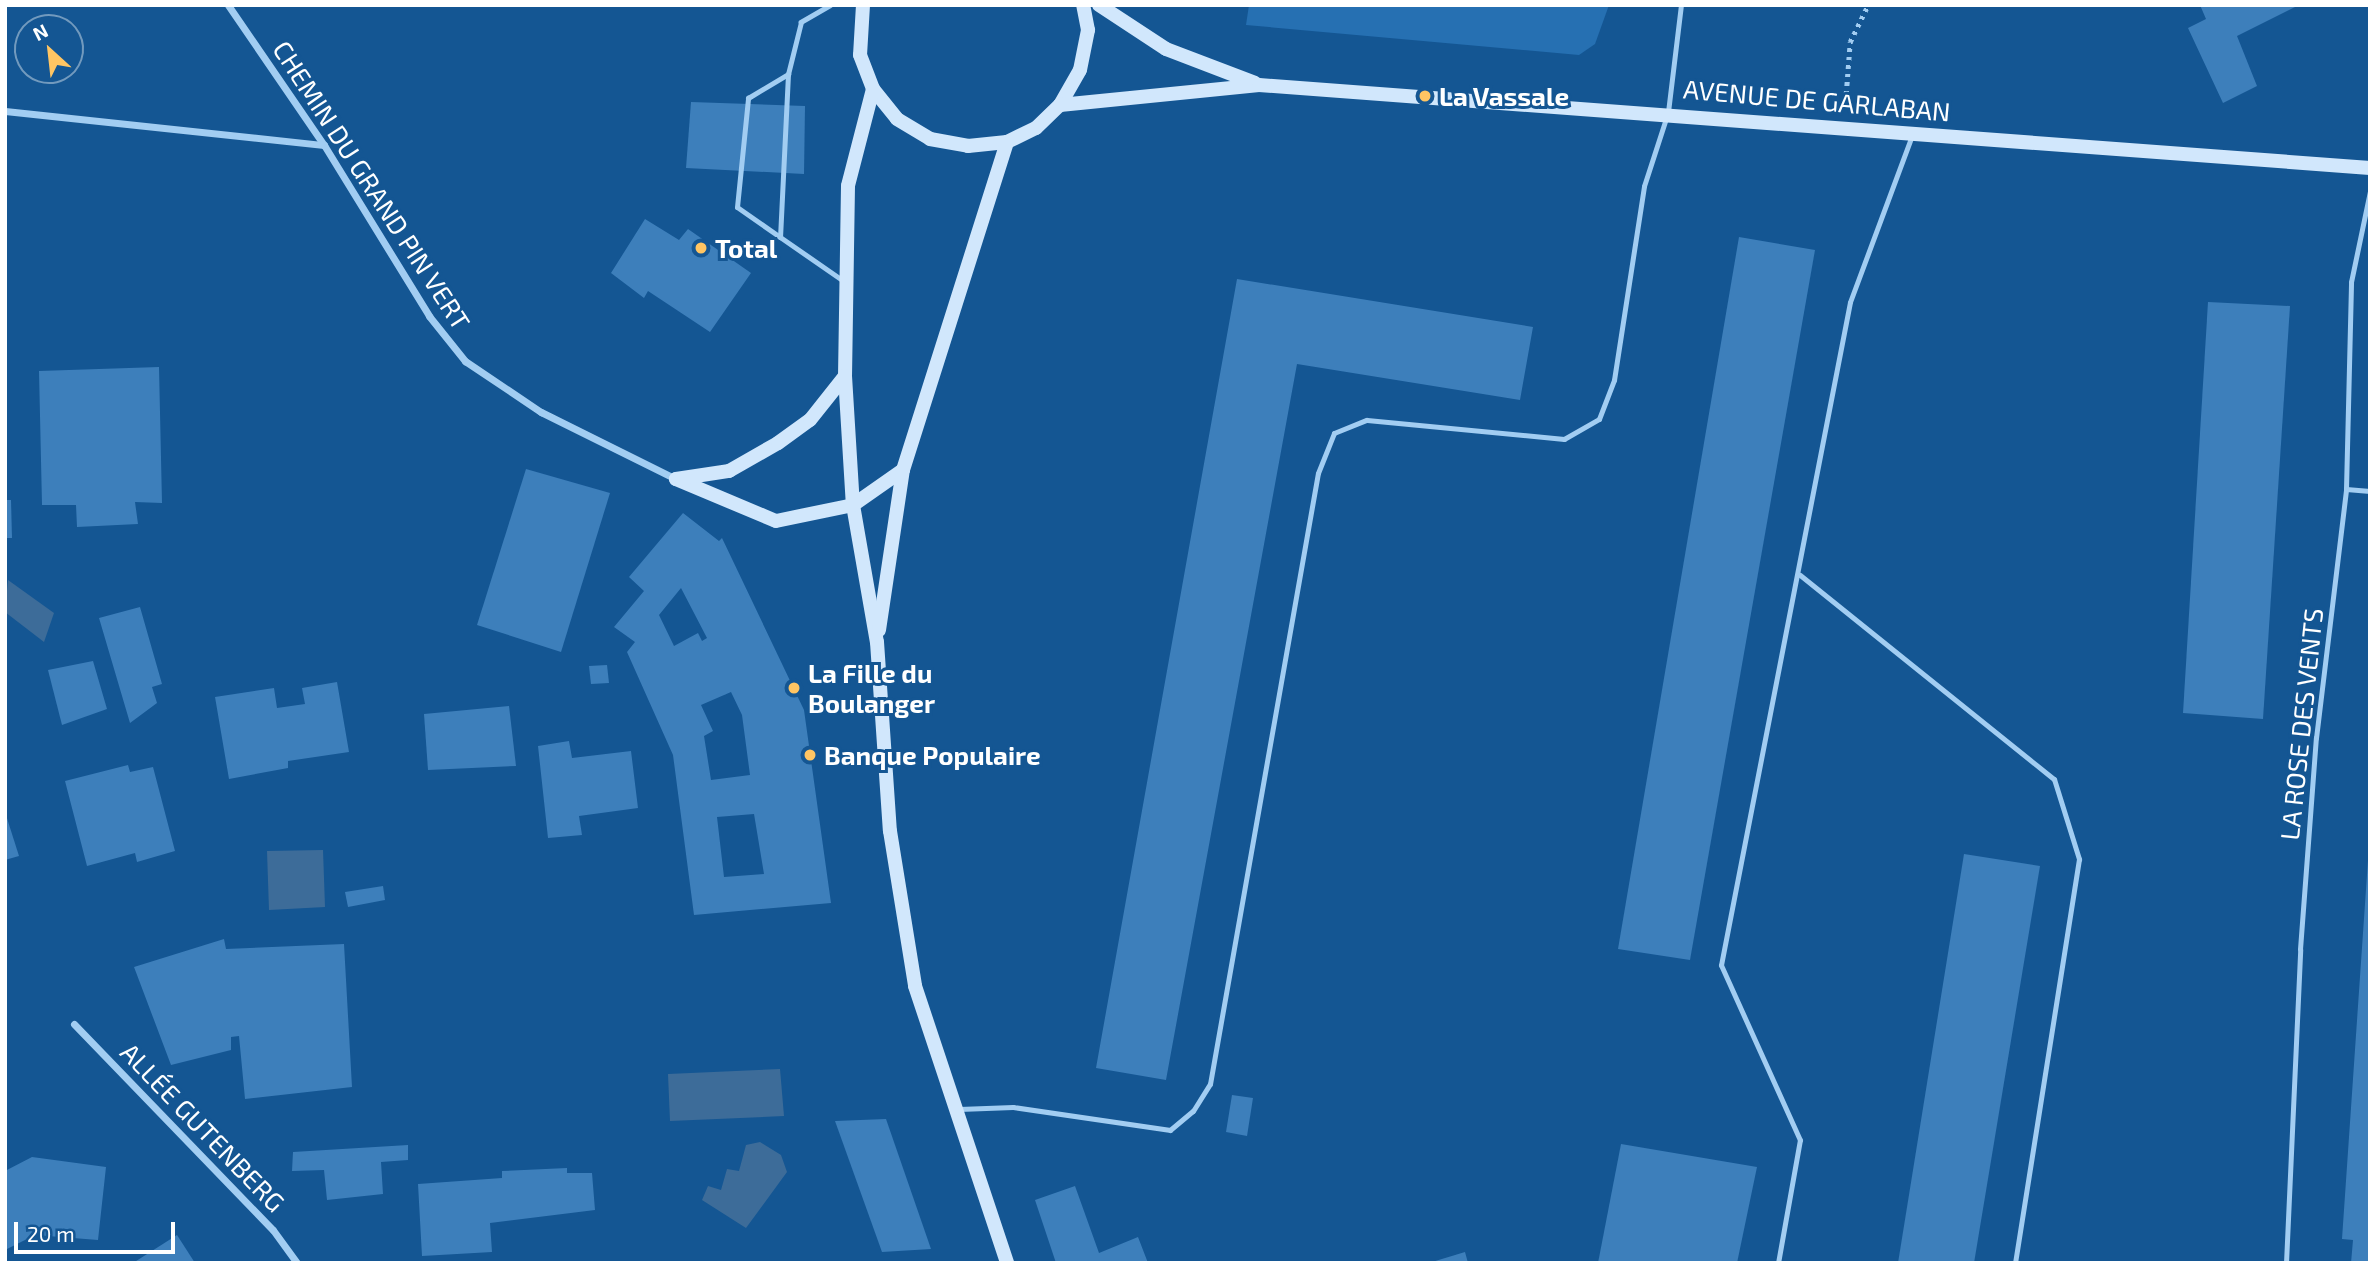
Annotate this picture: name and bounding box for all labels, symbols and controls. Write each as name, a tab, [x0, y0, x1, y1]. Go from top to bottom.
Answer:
north arrow	[14, 14, 84, 84]
text: N	[29, 18, 51, 45]
street label: CHEMIN DU GRAND PIN VERT	[267, 35, 477, 335]
street label: AVENUE DE GARLABAN	[1682, 73, 1952, 127]
place label: La Vassale	[1439, 80, 1570, 112]
marker: La Vassale	[1417, 88, 1433, 104]
place label: Total	[715, 232, 777, 264]
marker: Total	[693, 240, 709, 256]
street label: LA ROSE DES VENTS	[2273, 606, 2329, 842]
place label: La Fille du Boulanger	[808, 657, 935, 718]
marker: La Fille du Boulanger	[786, 680, 802, 696]
place label: Banque Populaire	[824, 739, 1041, 771]
marker: Banque Populaire	[802, 747, 818, 763]
street label: ALLÉE GUTENBERG	[114, 1036, 292, 1218]
scale bar	[18, 1208, 178, 1252]
text: 20 m	[27, 1221, 75, 1246]

